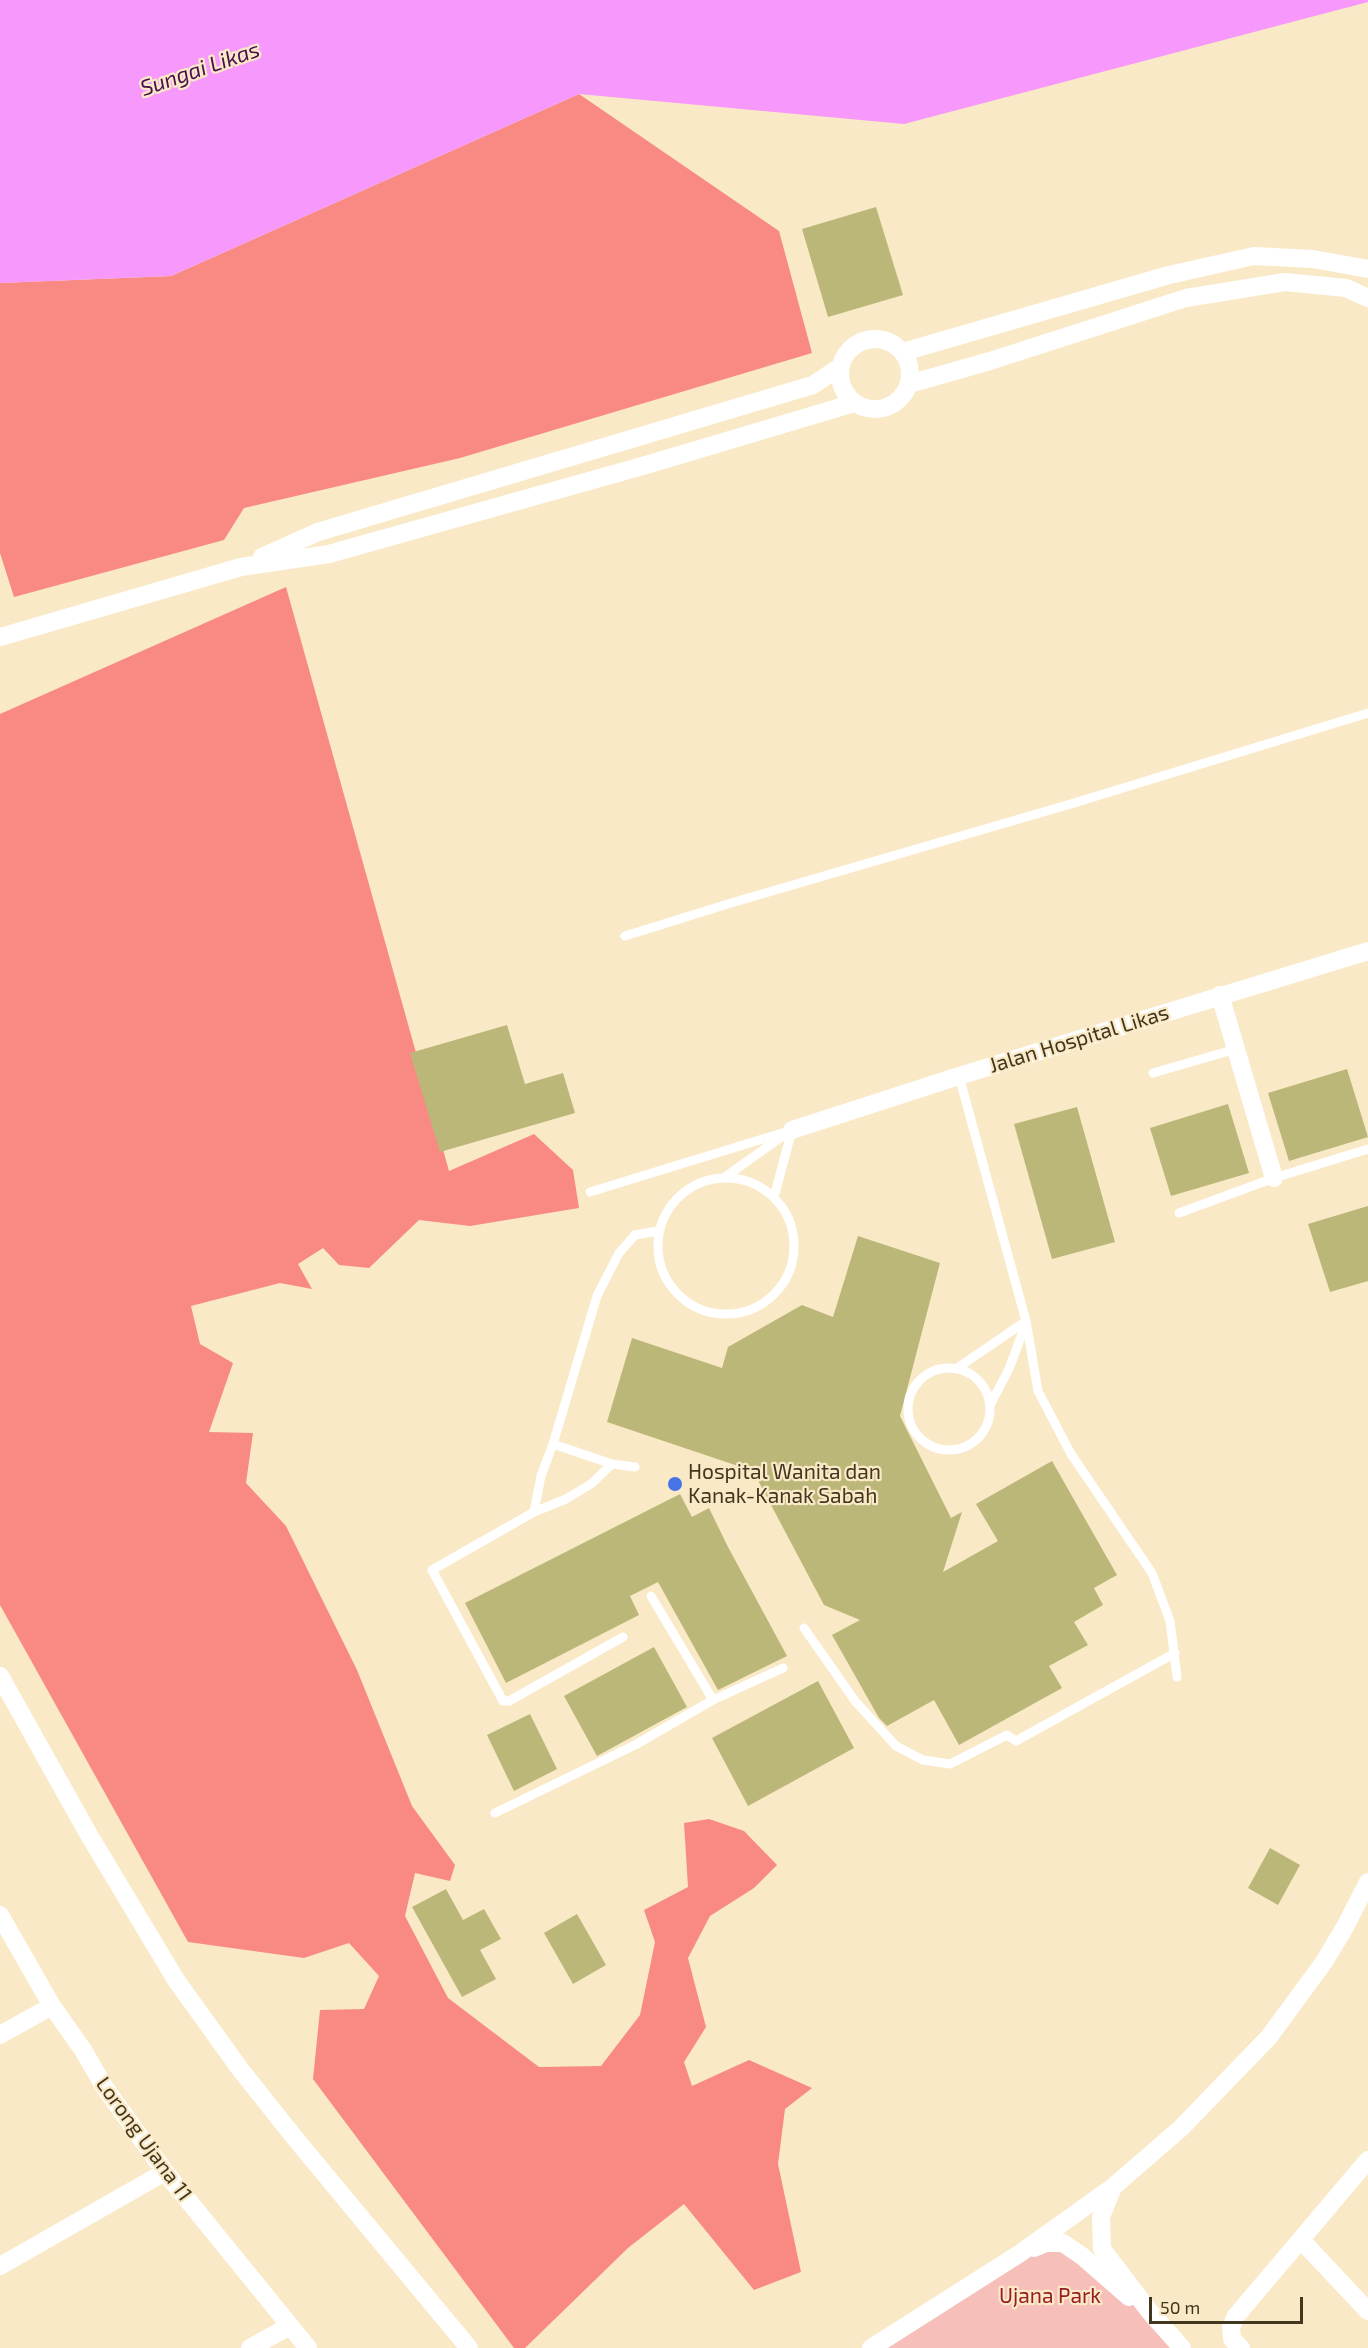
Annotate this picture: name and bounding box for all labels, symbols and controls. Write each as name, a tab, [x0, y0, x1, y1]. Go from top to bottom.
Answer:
water label: Sungai Likas	[137, 36, 263, 102]
street label: Jalan Hospital Likas	[986, 1000, 1172, 1078]
place label: Hospital Wanita dan Kanak-Kanak Sabah	[688, 1459, 881, 1509]
marker: Hospital Wanita dan Kanak-Kanak Sabah	[666, 1475, 684, 1493]
street label: Lorong Ujana 11	[91, 2072, 197, 2206]
park label: Ujana Park	[999, 2283, 1101, 2309]
scale bar	[1152, 2285, 1306, 2323]
text: 50 m	[1160, 2296, 1200, 2318]

